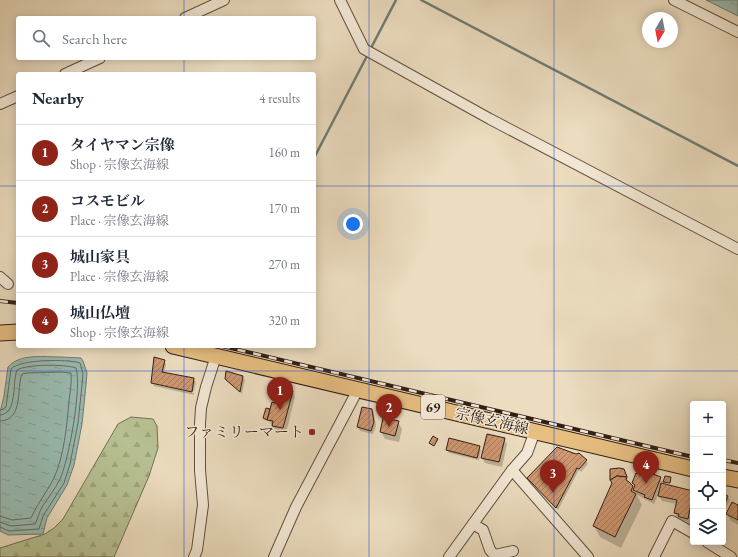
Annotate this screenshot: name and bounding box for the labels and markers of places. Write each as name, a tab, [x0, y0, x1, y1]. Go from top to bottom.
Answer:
pin: 1	[267, 377, 293, 410]
pin: 2	[376, 394, 402, 427]
place label: ファミリーマート	[184, 422, 304, 441]
marker: ファミリーマート	[307, 427, 317, 437]
pin: 4	[633, 451, 659, 484]
pin: 3	[540, 460, 566, 493]

